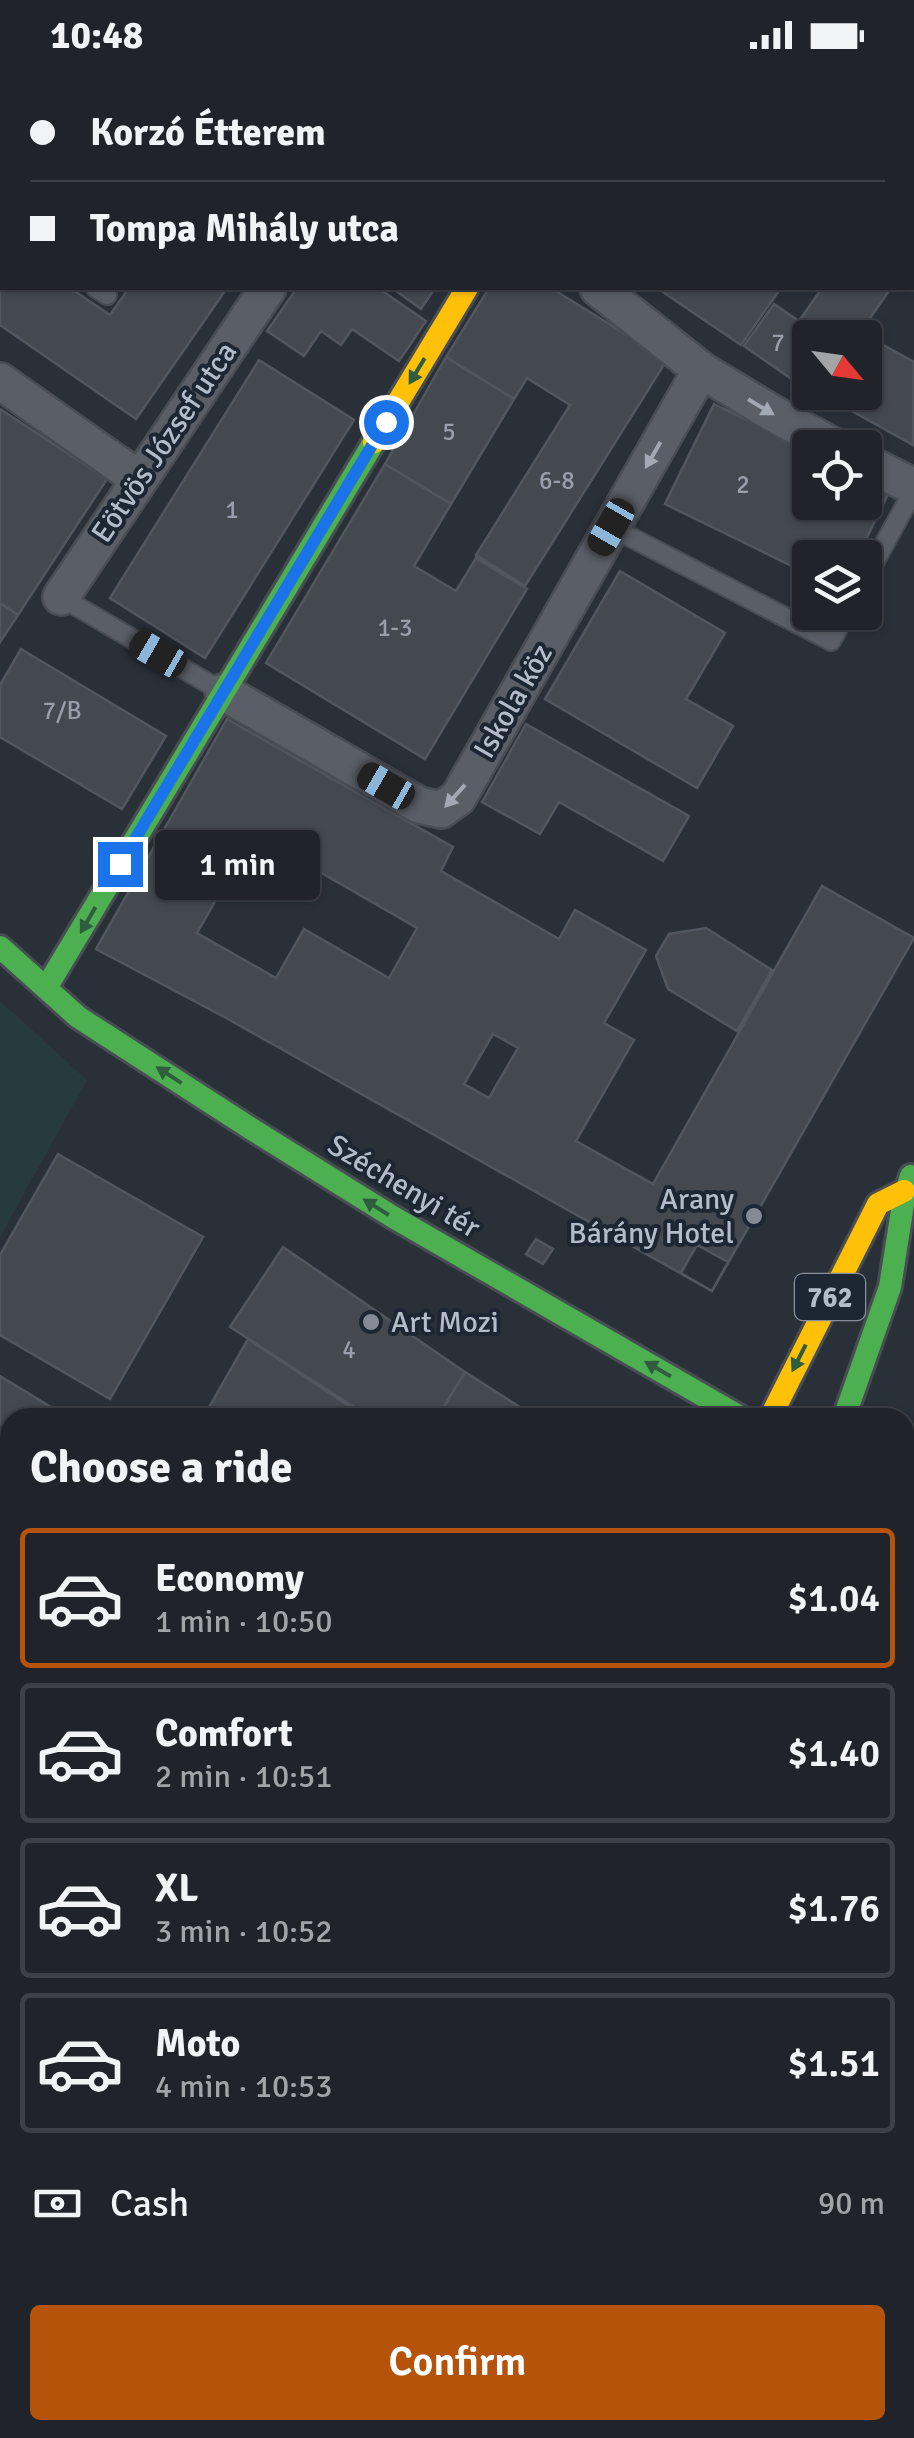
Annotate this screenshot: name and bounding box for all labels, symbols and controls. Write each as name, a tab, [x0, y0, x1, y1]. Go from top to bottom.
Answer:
text: 10:48	[50, 12, 143, 59]
text: Korzó Étterem	[90, 109, 326, 156]
text: Tompa Mihály utca	[90, 205, 399, 252]
north arrow	[792, 320, 882, 410]
map controls	[792, 320, 882, 630]
house number: 7	[771, 327, 785, 358]
street label: Eötvös József utca	[84, 335, 245, 550]
one-way arrow	[409, 357, 426, 385]
one-way arrow	[747, 398, 775, 415]
route start	[364, 400, 409, 445]
house number: 5	[442, 416, 456, 447]
button: locate	[792, 430, 882, 520]
one-way arrow	[644, 441, 662, 469]
house number: 6-8	[539, 465, 575, 496]
house number: 2	[736, 469, 750, 500]
house number: 1	[225, 494, 239, 525]
car	[583, 494, 639, 560]
button: layers	[792, 540, 882, 630]
house number: 1-3	[378, 612, 412, 643]
car	[125, 626, 191, 682]
street label: Iskola köz	[466, 638, 561, 765]
house number: 7/B	[42, 695, 82, 726]
car	[353, 758, 419, 814]
one-way arrow	[444, 783, 466, 808]
callout: 1 min	[155, 829, 320, 899]
route end	[98, 842, 143, 887]
text: 1 min	[199, 845, 276, 884]
one-way arrow	[80, 906, 97, 934]
one-way arrow	[155, 1067, 182, 1085]
street label: Széchenyi tér	[321, 1126, 487, 1246]
place label: Arany Bárány Hotel	[569, 1181, 734, 1252]
one-way arrow	[362, 1198, 390, 1216]
marker: Arany Bárány Hotel	[743, 1205, 765, 1227]
road number: 762	[795, 1274, 865, 1320]
place label: Art Mozi	[391, 1304, 499, 1341]
marker: Art Mozi	[360, 1311, 382, 1333]
house number: 4	[342, 1334, 356, 1365]
one-way arrow	[791, 1344, 808, 1373]
one-way arrow	[644, 1361, 672, 1379]
text: Choose a ride	[30, 1440, 293, 1495]
icon: car	[35, 1553, 125, 1643]
text: Economy	[155, 1555, 304, 1602]
text: $1.04	[787, 1575, 880, 1622]
text: 1 min · 10:50	[155, 1602, 333, 1641]
icon: car	[35, 1708, 125, 1798]
text: Comfort	[155, 1710, 293, 1757]
text: $1.40	[787, 1730, 880, 1777]
text: 2 min · 10:51	[155, 1757, 333, 1796]
icon: car	[35, 1863, 125, 1953]
text: XL	[155, 1865, 198, 1912]
text: $1.76	[787, 1885, 880, 1932]
text: 3 min · 10:52	[155, 1912, 333, 1951]
icon: car	[35, 2018, 125, 2108]
text: Moto	[155, 2020, 240, 2067]
text: $1.51	[787, 2040, 880, 2087]
text: 4 min · 10:53	[155, 2067, 333, 2106]
icon: cash	[30, 2176, 85, 2231]
text: Cash	[110, 2180, 189, 2227]
text: 90 m	[818, 2184, 885, 2223]
button: Confirm	[30, 2305, 885, 2420]

